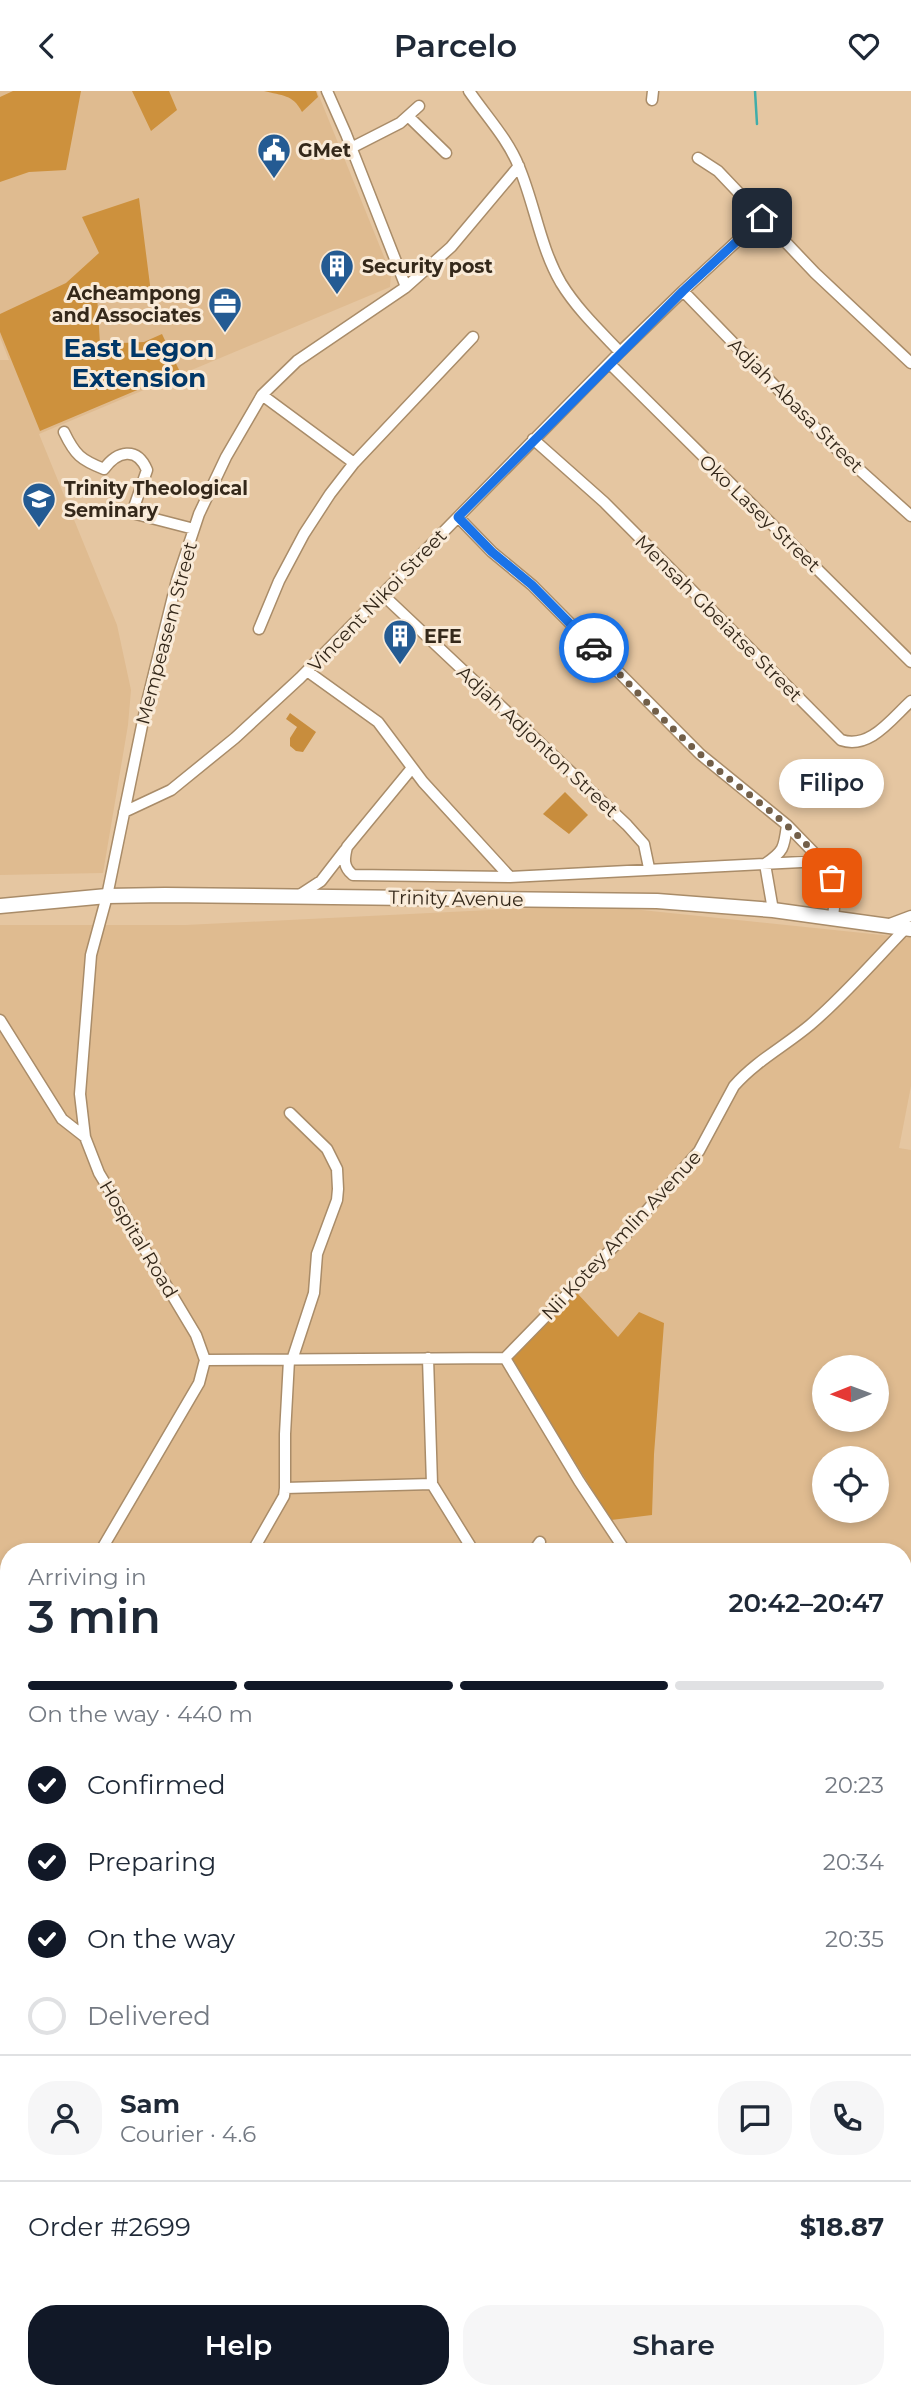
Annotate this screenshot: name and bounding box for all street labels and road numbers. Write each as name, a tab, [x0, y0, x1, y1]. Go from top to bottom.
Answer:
street label: Adjah Abasa Street	[723, 333, 868, 478]
street label: Oko Lasey Street	[694, 450, 825, 577]
street label: Vincent Nikoi Street	[303, 524, 452, 676]
street label: Mensah Gbeiatse Street	[630, 530, 807, 707]
street label: Mempeasem Street	[131, 539, 202, 727]
street label: Adjah Adjonton Street	[452, 661, 623, 822]
street label: Trinity Avenue	[388, 886, 524, 911]
street label: Nii Kotey Amlin Avenue	[537, 1146, 706, 1325]
street label: Hospital Road	[95, 1176, 183, 1302]

